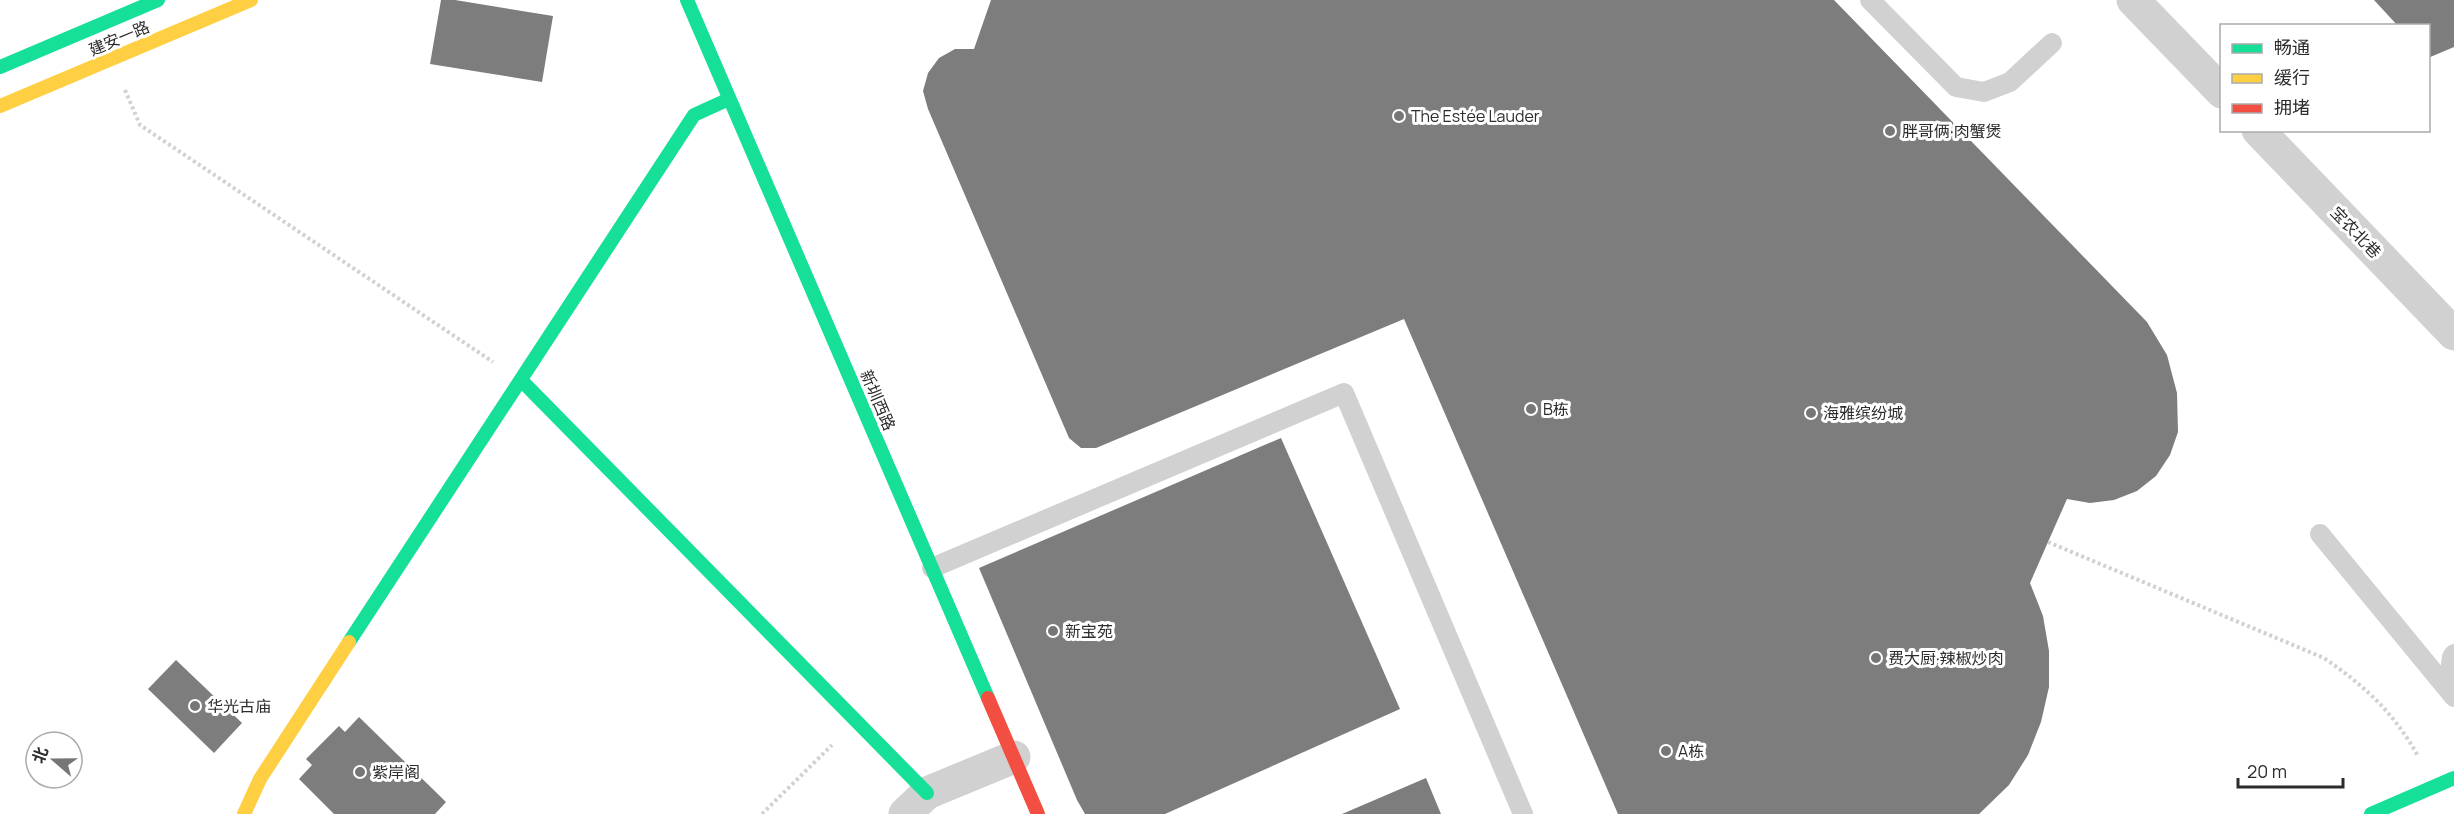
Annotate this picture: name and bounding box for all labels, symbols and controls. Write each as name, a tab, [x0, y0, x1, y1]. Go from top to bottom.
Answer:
street label: 建安一路	[85, 15, 153, 61]
legend	[2220, 24, 2430, 132]
text: 畅通	[2274, 35, 2310, 59]
text: 缓行	[2274, 65, 2310, 89]
text: 拥堵	[2274, 95, 2310, 119]
place label: The Estée Lauder	[1411, 105, 1540, 127]
marker: The Estée Lauder	[1392, 109, 1406, 123]
place label: 胖哥俩·肉蟹煲	[1902, 120, 2002, 142]
marker: 胖哥俩·肉蟹煲	[1883, 124, 1897, 138]
street label: 宝农北巷	[2326, 201, 2386, 263]
street label: 新圳西路	[855, 366, 901, 434]
place label: B栋	[1543, 398, 1569, 420]
marker: B栋	[1524, 402, 1538, 416]
place label: 海雅缤纷城	[1823, 402, 1903, 424]
marker: 海雅缤纷城	[1804, 406, 1818, 420]
place label: 新宝苑	[1065, 620, 1113, 642]
marker: 新宝苑	[1046, 624, 1060, 638]
place label: 费大厨·辣椒炒肉	[1888, 647, 2004, 669]
marker: 费大厨·辣椒炒肉	[1869, 651, 1883, 665]
place label: 华光古庙	[207, 695, 271, 717]
marker: 华光古庙	[188, 699, 202, 713]
north arrow	[24, 730, 84, 790]
place label: A栋	[1678, 740, 1704, 762]
text: 北	[27, 744, 53, 766]
marker: A栋	[1659, 744, 1673, 758]
scale bar	[2238, 751, 2343, 789]
text: 20 m	[2247, 759, 2287, 783]
place label: 紫岸阁	[372, 761, 420, 783]
marker: 紫岸阁	[353, 765, 367, 779]

